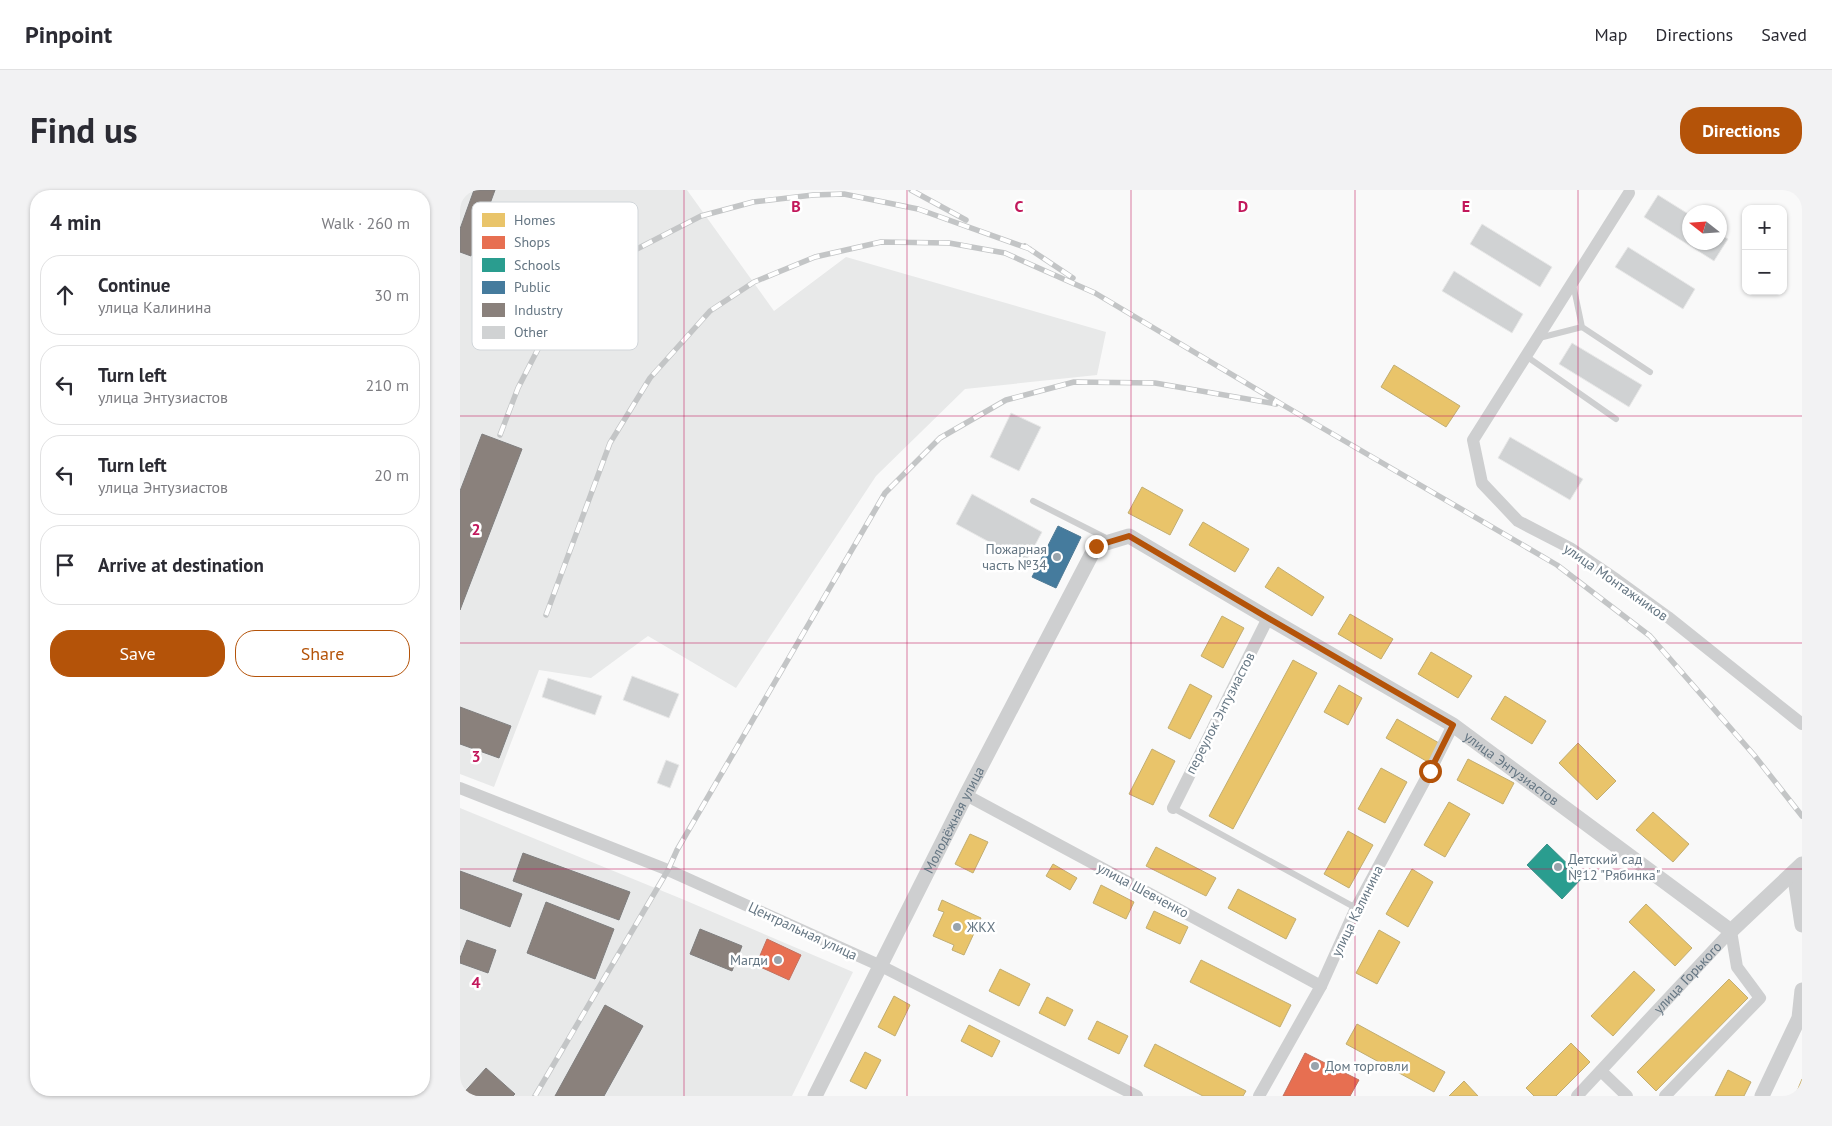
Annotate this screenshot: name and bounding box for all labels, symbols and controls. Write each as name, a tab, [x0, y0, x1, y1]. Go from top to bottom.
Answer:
text: Pinpoint	[25, 19, 112, 50]
text: Map	[1595, 23, 1627, 46]
text: Directions	[1655, 23, 1733, 46]
text: Saved	[1761, 23, 1807, 46]
text: Find us	[30, 107, 138, 153]
button: Directions	[1680, 107, 1802, 154]
text: B	[791, 196, 801, 216]
text: C	[1015, 196, 1024, 216]
text: D	[1238, 196, 1248, 216]
text: E	[1462, 196, 1470, 216]
legend	[472, 202, 638, 350]
north arrow	[1682, 205, 1727, 250]
map controls	[1742, 205, 1787, 295]
button: +	[1742, 205, 1787, 250]
text: 4 min	[50, 209, 101, 236]
text: Homes	[514, 211, 555, 229]
text: Walk · 260 m	[321, 213, 410, 233]
text: Shops	[514, 233, 550, 251]
button: −	[1742, 250, 1787, 295]
text: Schools	[514, 256, 561, 274]
text: Continue	[98, 273, 170, 297]
text: Public	[514, 278, 551, 296]
icon: ahead	[51, 281, 79, 309]
text: 30 m	[374, 285, 409, 305]
text: улица Калинина	[98, 297, 211, 317]
text: Industry	[514, 301, 563, 319]
text: Other	[514, 323, 548, 341]
text: Turn left	[98, 363, 167, 387]
icon: left	[51, 371, 79, 399]
text: 210 m	[366, 375, 409, 395]
text: улица Энтузиастов	[98, 387, 228, 407]
text: Turn left	[98, 453, 167, 477]
icon: left	[51, 461, 79, 489]
text: 20 m	[374, 465, 409, 485]
text: улица Энтузиастов	[98, 477, 228, 497]
text: 2	[471, 519, 481, 539]
route end	[1085, 535, 1108, 558]
street label: улица Монтажников	[1560, 539, 1672, 625]
place label: Пожарная часть №34	[982, 540, 1047, 574]
icon: arrive	[51, 551, 79, 579]
marker: Пожарная часть №34	[1051, 551, 1063, 563]
text: Arrive at destination	[98, 553, 264, 577]
button: Save	[50, 630, 225, 677]
button: Share	[235, 630, 410, 677]
street label: переулок Энтузиастов	[1181, 649, 1259, 777]
street label: улица Энтузиастов	[1460, 727, 1563, 809]
text: 3	[471, 746, 481, 766]
route start	[1419, 760, 1442, 783]
street label: Молодёжная улица	[919, 763, 988, 876]
place label: Детский сад №12 "Рябинка"	[1568, 850, 1660, 884]
street label: улица Шевченко	[1094, 858, 1192, 922]
marker: Детский сад №12 "Рябинка"	[1552, 861, 1564, 873]
street label: улица Калинина	[1327, 862, 1387, 960]
street label: Центральная улица	[746, 898, 860, 964]
place label: ЖКХ	[966, 918, 996, 936]
marker: ЖКХ	[951, 921, 963, 933]
street label: улица Горького	[1650, 938, 1726, 1017]
place label: Магди	[730, 951, 768, 969]
marker: Магди	[772, 954, 784, 966]
text: 4	[471, 972, 481, 992]
place label: Дом торговли	[1325, 1057, 1409, 1075]
marker: Дом торговли	[1309, 1060, 1321, 1072]

